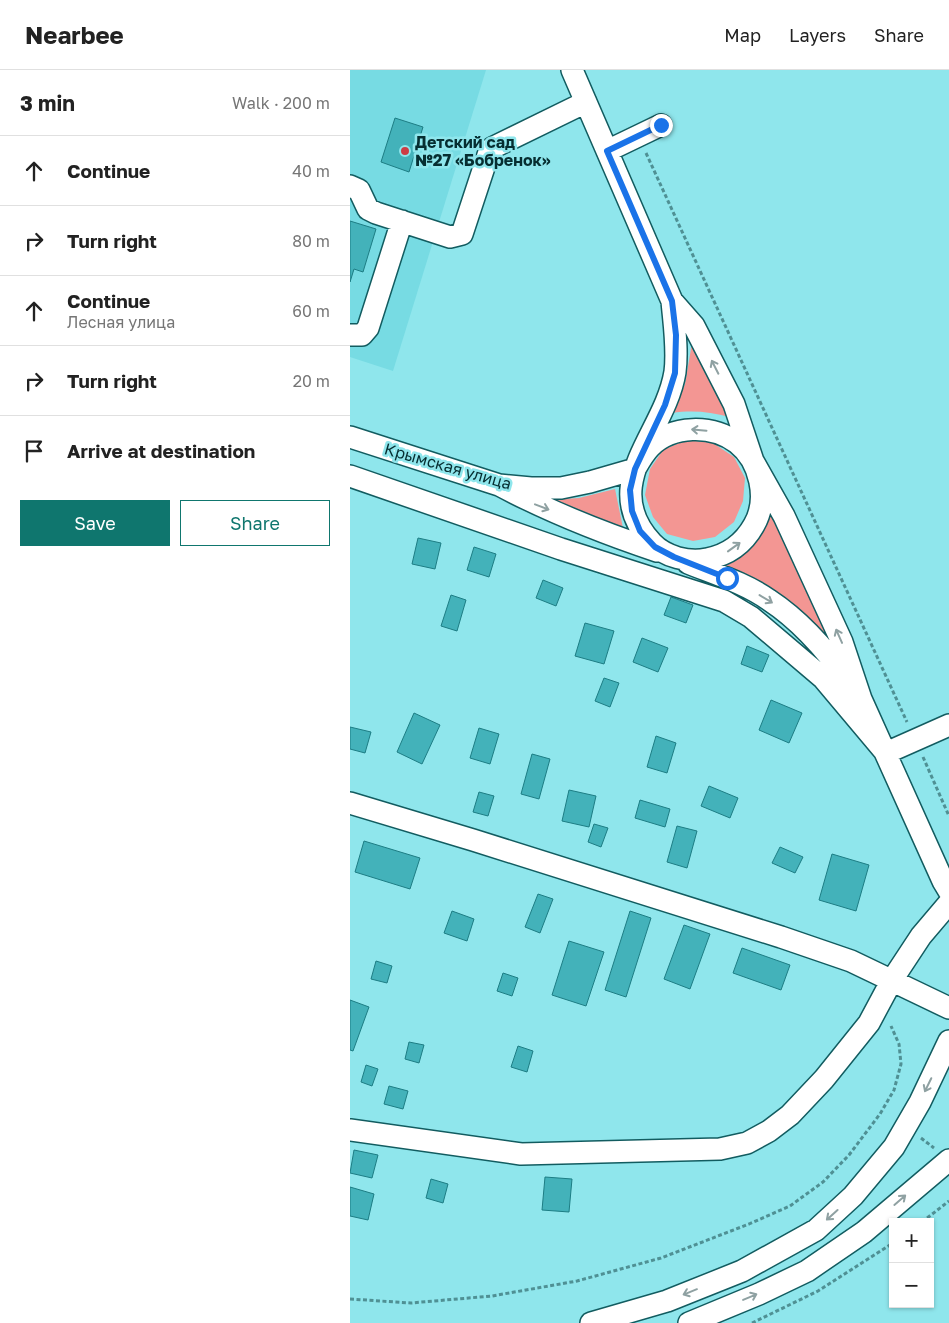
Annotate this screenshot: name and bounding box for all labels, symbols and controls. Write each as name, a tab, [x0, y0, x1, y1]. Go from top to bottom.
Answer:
text: Nearbee	[25, 20, 124, 49]
text: Map	[724, 24, 761, 46]
text: Layers	[789, 24, 846, 46]
text: Share	[874, 24, 924, 46]
text: 3 min	[20, 90, 75, 116]
text: Walk · 200 m	[232, 93, 330, 113]
route end	[650, 114, 673, 137]
place label: Детский сад №27 «Бобренок»	[415, 132, 551, 170]
marker: Детский сад №27 «Бобренок»	[399, 145, 411, 157]
icon: ahead	[20, 157, 48, 185]
text: Continue	[67, 159, 150, 182]
text: 40 m	[292, 161, 330, 181]
icon: right	[20, 227, 48, 255]
text: Turn right	[67, 229, 157, 252]
text: 80 m	[292, 231, 330, 251]
text: Continue	[67, 289, 150, 312]
icon: ahead	[20, 297, 48, 325]
text: 60 m	[292, 301, 330, 321]
text: Лесная улица	[67, 312, 175, 332]
one-way arrow	[710, 360, 719, 375]
icon: right	[20, 367, 48, 395]
text: Turn right	[67, 369, 157, 392]
text: 20 m	[293, 371, 330, 391]
one-way arrow	[691, 425, 707, 435]
icon: arrive	[20, 437, 48, 465]
street label: Крымская улица	[382, 438, 514, 494]
text: Arrive at destination	[67, 439, 255, 462]
button: Save	[20, 500, 170, 546]
button: Share	[180, 500, 330, 546]
one-way arrow	[534, 503, 549, 512]
one-way arrow	[727, 542, 741, 552]
route start	[716, 567, 739, 590]
one-way arrow	[759, 593, 773, 604]
one-way arrow	[834, 629, 844, 644]
one-way arrow	[923, 1077, 932, 1092]
one-way arrow	[894, 1194, 907, 1206]
one-way arrow	[826, 1209, 839, 1221]
map controls	[889, 1218, 934, 1308]
button: +	[889, 1218, 934, 1263]
button: −	[889, 1263, 934, 1308]
one-way arrow	[683, 1287, 698, 1297]
one-way arrow	[742, 1292, 757, 1302]

